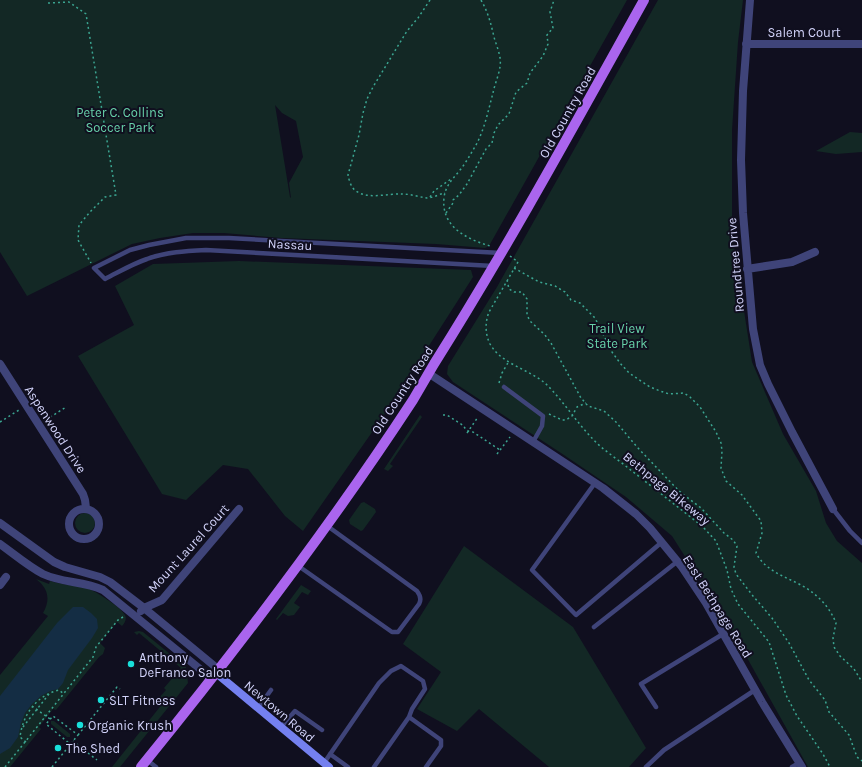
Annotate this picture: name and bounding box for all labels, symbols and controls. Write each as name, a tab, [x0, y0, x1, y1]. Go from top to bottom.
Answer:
street label: Salem Court	[767, 25, 841, 40]
street label: Old Country Road	[536, 64, 599, 161]
park label: Peter C. Collins Soccer Park	[76, 105, 164, 135]
street label: Roundtree Drive	[724, 217, 747, 313]
street label: Nassau	[267, 236, 313, 253]
park label: Trail View State Park	[587, 321, 647, 351]
street label: Old Country Road	[368, 343, 437, 437]
street label: Aspenwood Drive	[22, 383, 90, 476]
street label: Bethpage Bikeway	[620, 449, 713, 528]
street label: Mount Laurel Court	[145, 501, 232, 596]
street label: East Bethpage Road	[680, 552, 755, 661]
place label: Anthony DeFranco Salon	[139, 650, 231, 680]
marker: Anthony DeFranco Salon	[126, 659, 136, 669]
street label: Newtown Road	[241, 678, 318, 745]
place label: SLT Fitness	[109, 693, 176, 708]
marker: SLT Fitness	[96, 695, 106, 705]
place label: Organic Krush	[88, 718, 172, 733]
marker: Organic Krush	[75, 720, 85, 730]
place label: The Shed	[66, 741, 120, 756]
marker: The Shed	[53, 743, 63, 753]

